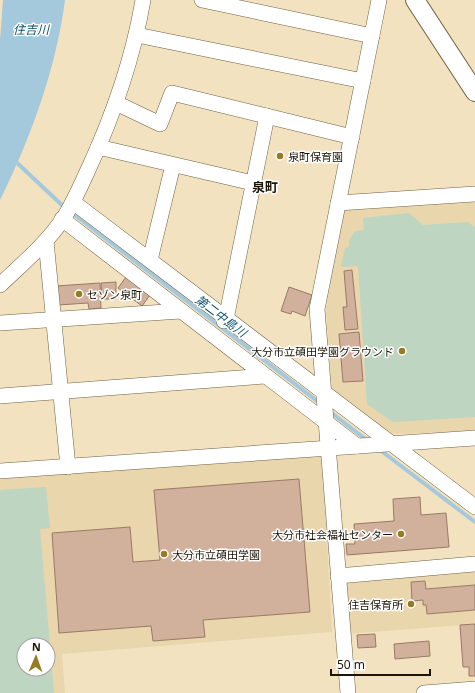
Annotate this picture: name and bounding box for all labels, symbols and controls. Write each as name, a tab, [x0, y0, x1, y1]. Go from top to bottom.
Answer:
water label: 住吉川	[13, 21, 51, 38]
place label: 泉町保育園	[288, 149, 343, 164]
marker: 泉町保育園	[275, 151, 285, 161]
district label: 泉町	[252, 178, 278, 196]
place label: セゾン泉町	[87, 287, 142, 302]
marker: セゾン泉町	[74, 289, 84, 299]
water label: 第二中島川	[192, 291, 252, 342]
place label: 大分市立碩田学園グラウンド	[251, 344, 394, 359]
marker: 大分市立碩田学園グラウンド	[397, 346, 407, 356]
place label: 大分市社会福祉センター	[272, 527, 393, 542]
marker: 大分市社会福祉センター	[396, 529, 406, 539]
place label: 大分市立碩田学園	[172, 547, 260, 562]
marker: 大分市立碩田学園	[159, 549, 169, 559]
place label: 住吉保育所	[348, 597, 404, 612]
marker: 住吉保育所	[406, 599, 416, 609]
north arrow	[16, 637, 56, 677]
text: N	[32, 639, 41, 654]
scale bar	[331, 651, 430, 677]
text: 50 m	[337, 656, 365, 673]

